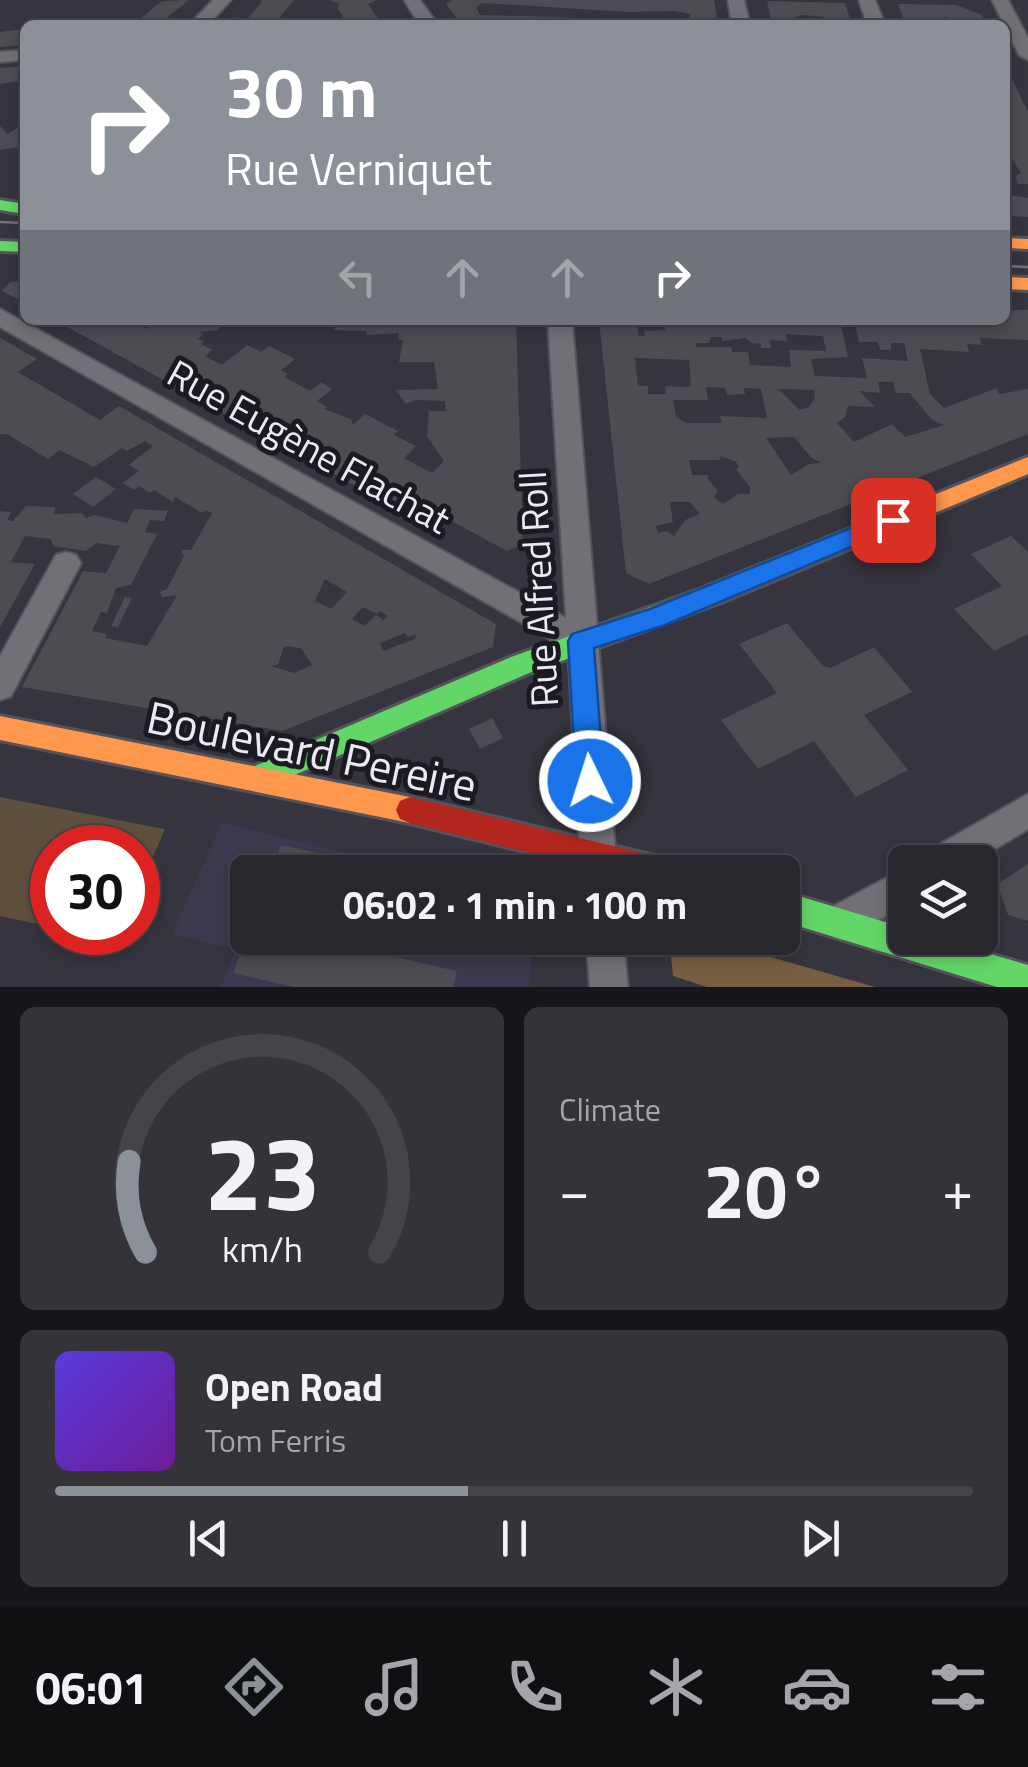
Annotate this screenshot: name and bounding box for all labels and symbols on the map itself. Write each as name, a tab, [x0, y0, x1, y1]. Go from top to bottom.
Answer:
street label: Rue Eugène Flachat	[157, 344, 461, 548]
street label: Rue Alfred Roll	[503, 470, 573, 708]
pin	[851, 478, 936, 563]
street label: Boulevard Pereire	[141, 682, 483, 818]
position arrow	[538, 729, 642, 833]
speed limit sign: 30	[30, 825, 160, 955]

